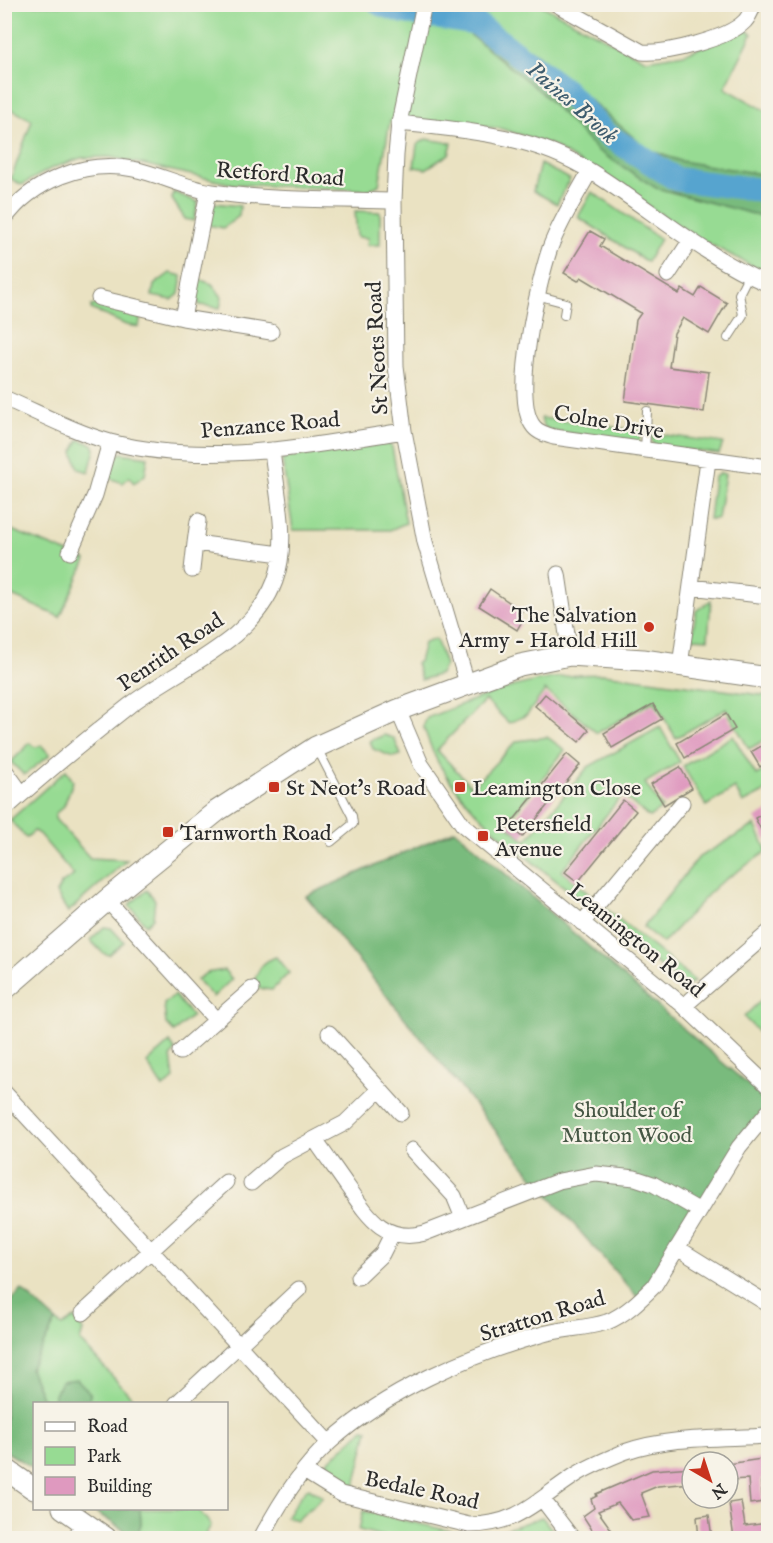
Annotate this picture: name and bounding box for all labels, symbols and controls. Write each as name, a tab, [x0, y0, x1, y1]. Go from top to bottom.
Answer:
water label: Paines Brook	[520, 55, 625, 152]
street label: Retford Road	[215, 157, 345, 193]
street label: St Neots Road	[360, 280, 395, 415]
street label: Colne Drive	[551, 400, 666, 446]
street label: Penzance Road	[199, 406, 341, 446]
place label: The Salvation Army - Harold Hill	[458, 602, 637, 655]
street label: Penrith Road	[113, 607, 230, 698]
marker: The Salvation Army - Harold Hill	[642, 620, 656, 634]
place label: St Neot's Road	[286, 775, 426, 803]
place label: Leamington Close	[472, 775, 641, 803]
marker: St Neot's Road	[267, 780, 281, 794]
marker: Leamington Close	[453, 780, 467, 794]
place label: Petersfield Avenue	[494, 811, 592, 864]
place label: Tarnworth Road	[180, 820, 332, 848]
marker: Tarnworth Road	[161, 825, 175, 839]
marker: Petersfield Avenue	[476, 829, 490, 843]
street label: Leamington Road	[562, 877, 710, 1004]
park label: Shoulder of Mutton Wood	[562, 1097, 692, 1150]
street label: Stratton Road	[477, 1285, 609, 1349]
legend	[33, 1402, 228, 1510]
text: Road	[87, 1416, 128, 1439]
text: Park	[87, 1446, 122, 1469]
north arrow	[680, 1450, 740, 1510]
street label: Bedale Road	[362, 1465, 482, 1517]
text: Building	[87, 1476, 152, 1499]
text: N	[706, 1477, 731, 1502]

